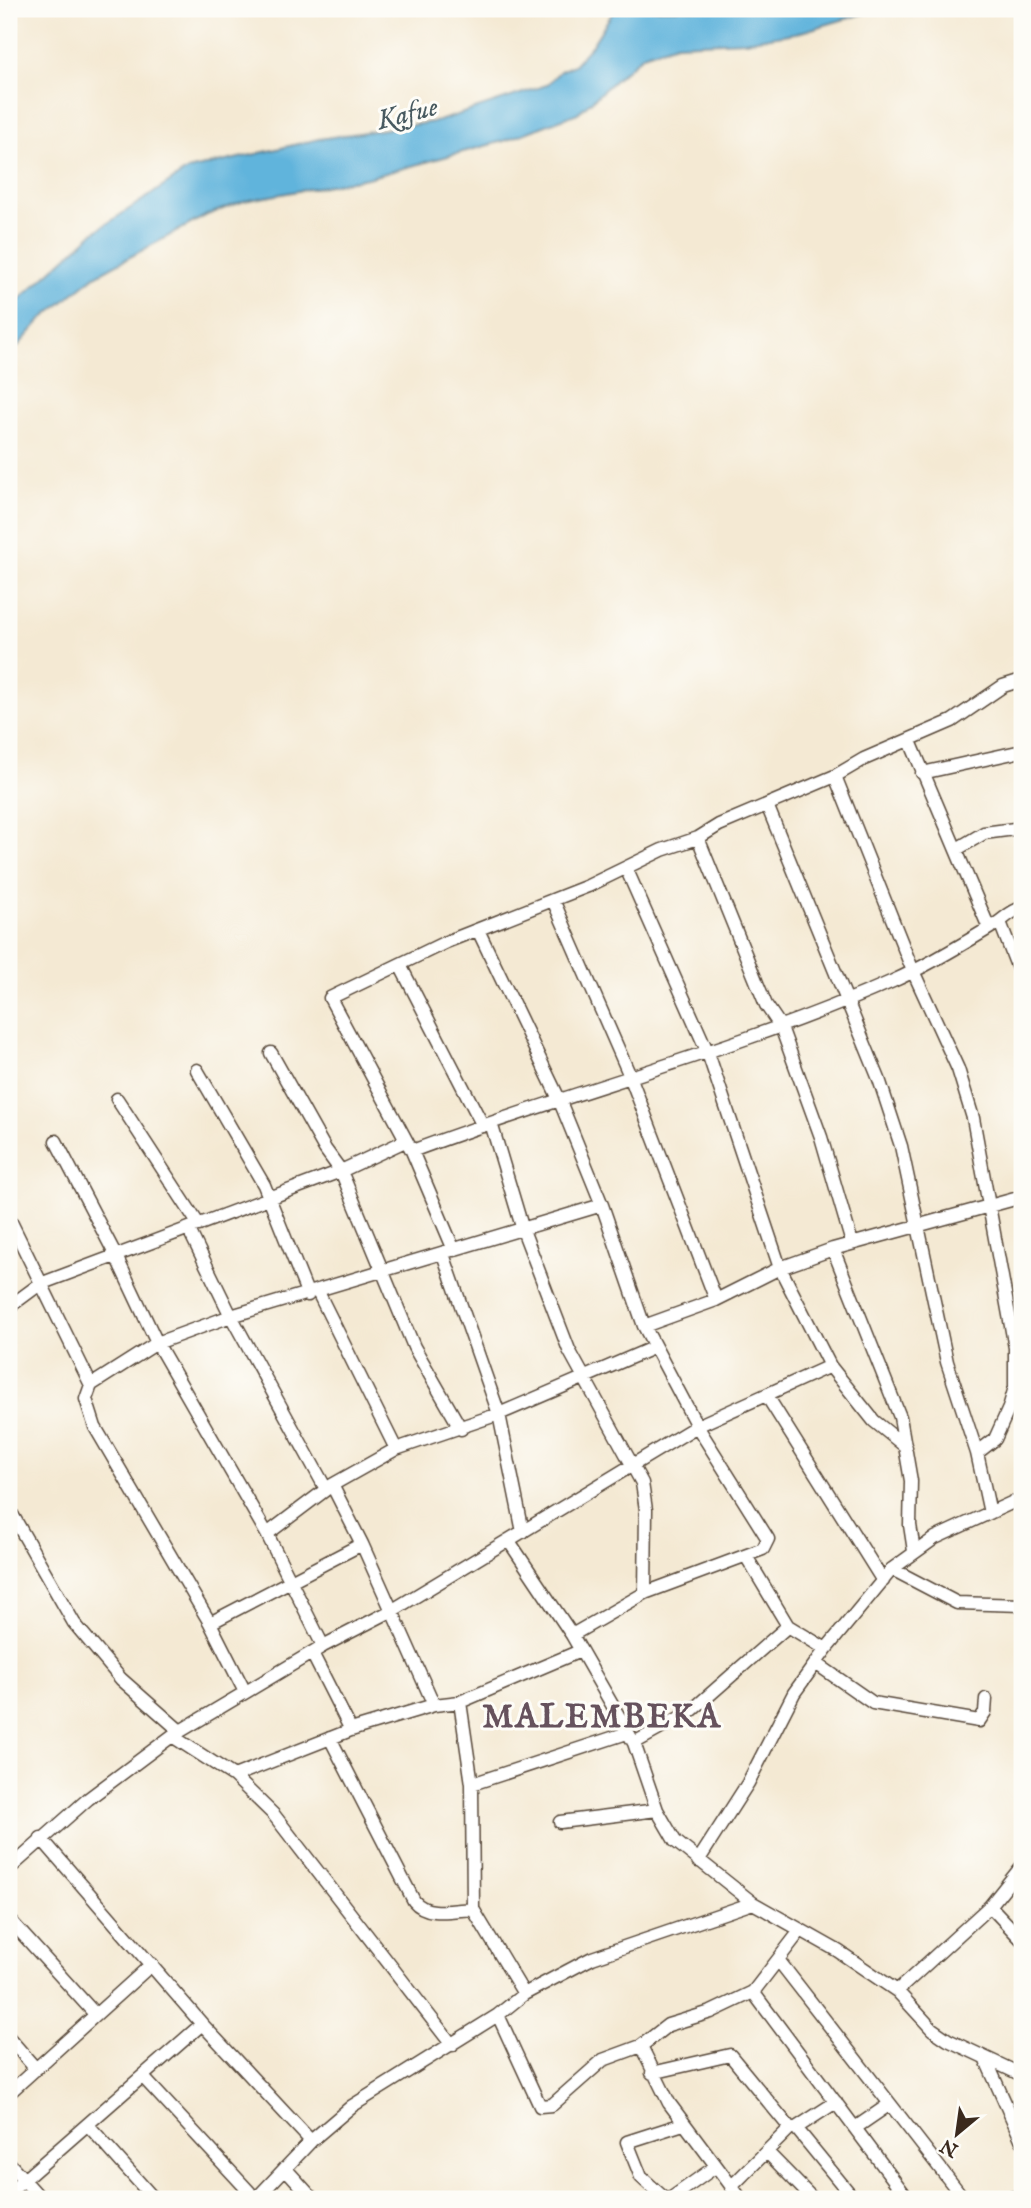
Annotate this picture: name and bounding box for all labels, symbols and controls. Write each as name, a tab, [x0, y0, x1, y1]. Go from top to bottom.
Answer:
water label: Kafue	[373, 90, 442, 139]
district label: MALEMBEKA	[482, 1697, 722, 1739]
north arrow	[922, 2100, 992, 2170]
text: N	[936, 2132, 964, 2162]

